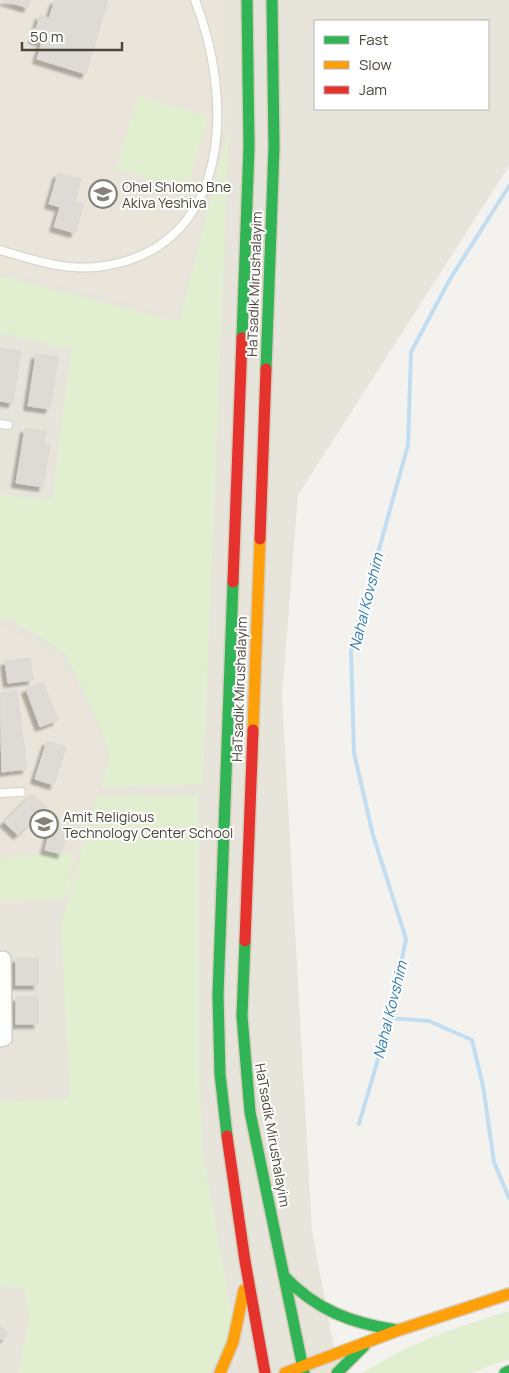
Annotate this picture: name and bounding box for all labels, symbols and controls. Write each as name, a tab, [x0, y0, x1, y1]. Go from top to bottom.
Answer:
scale bar	[22, 20, 122, 52]
legend	[314, 20, 489, 110]
text: 50 m	[30, 26, 64, 47]
text: Fast	[359, 29, 388, 50]
text: Slow	[359, 54, 392, 75]
text: Jam	[359, 79, 387, 100]
place label: Ohel Shlomo Bne Akiva Yeshiva	[122, 177, 231, 212]
school or university icon: Ohel Shlomo Bne Akiva Yeshiva	[88, 179, 118, 209]
street label: HaTsadik Mirushalayim	[242, 211, 266, 357]
water label: Nahal Kovshim	[344, 550, 389, 653]
street label: HaTsadik Mirushalayim	[227, 616, 251, 762]
place label: Amit Religious Technology Center School	[63, 807, 233, 842]
school or university icon: Amit Religious Technology Center School	[29, 809, 59, 839]
water label: Nahal Kovshim	[368, 958, 413, 1061]
street label: HaTsadik Mirushalayim	[251, 1062, 295, 1208]

